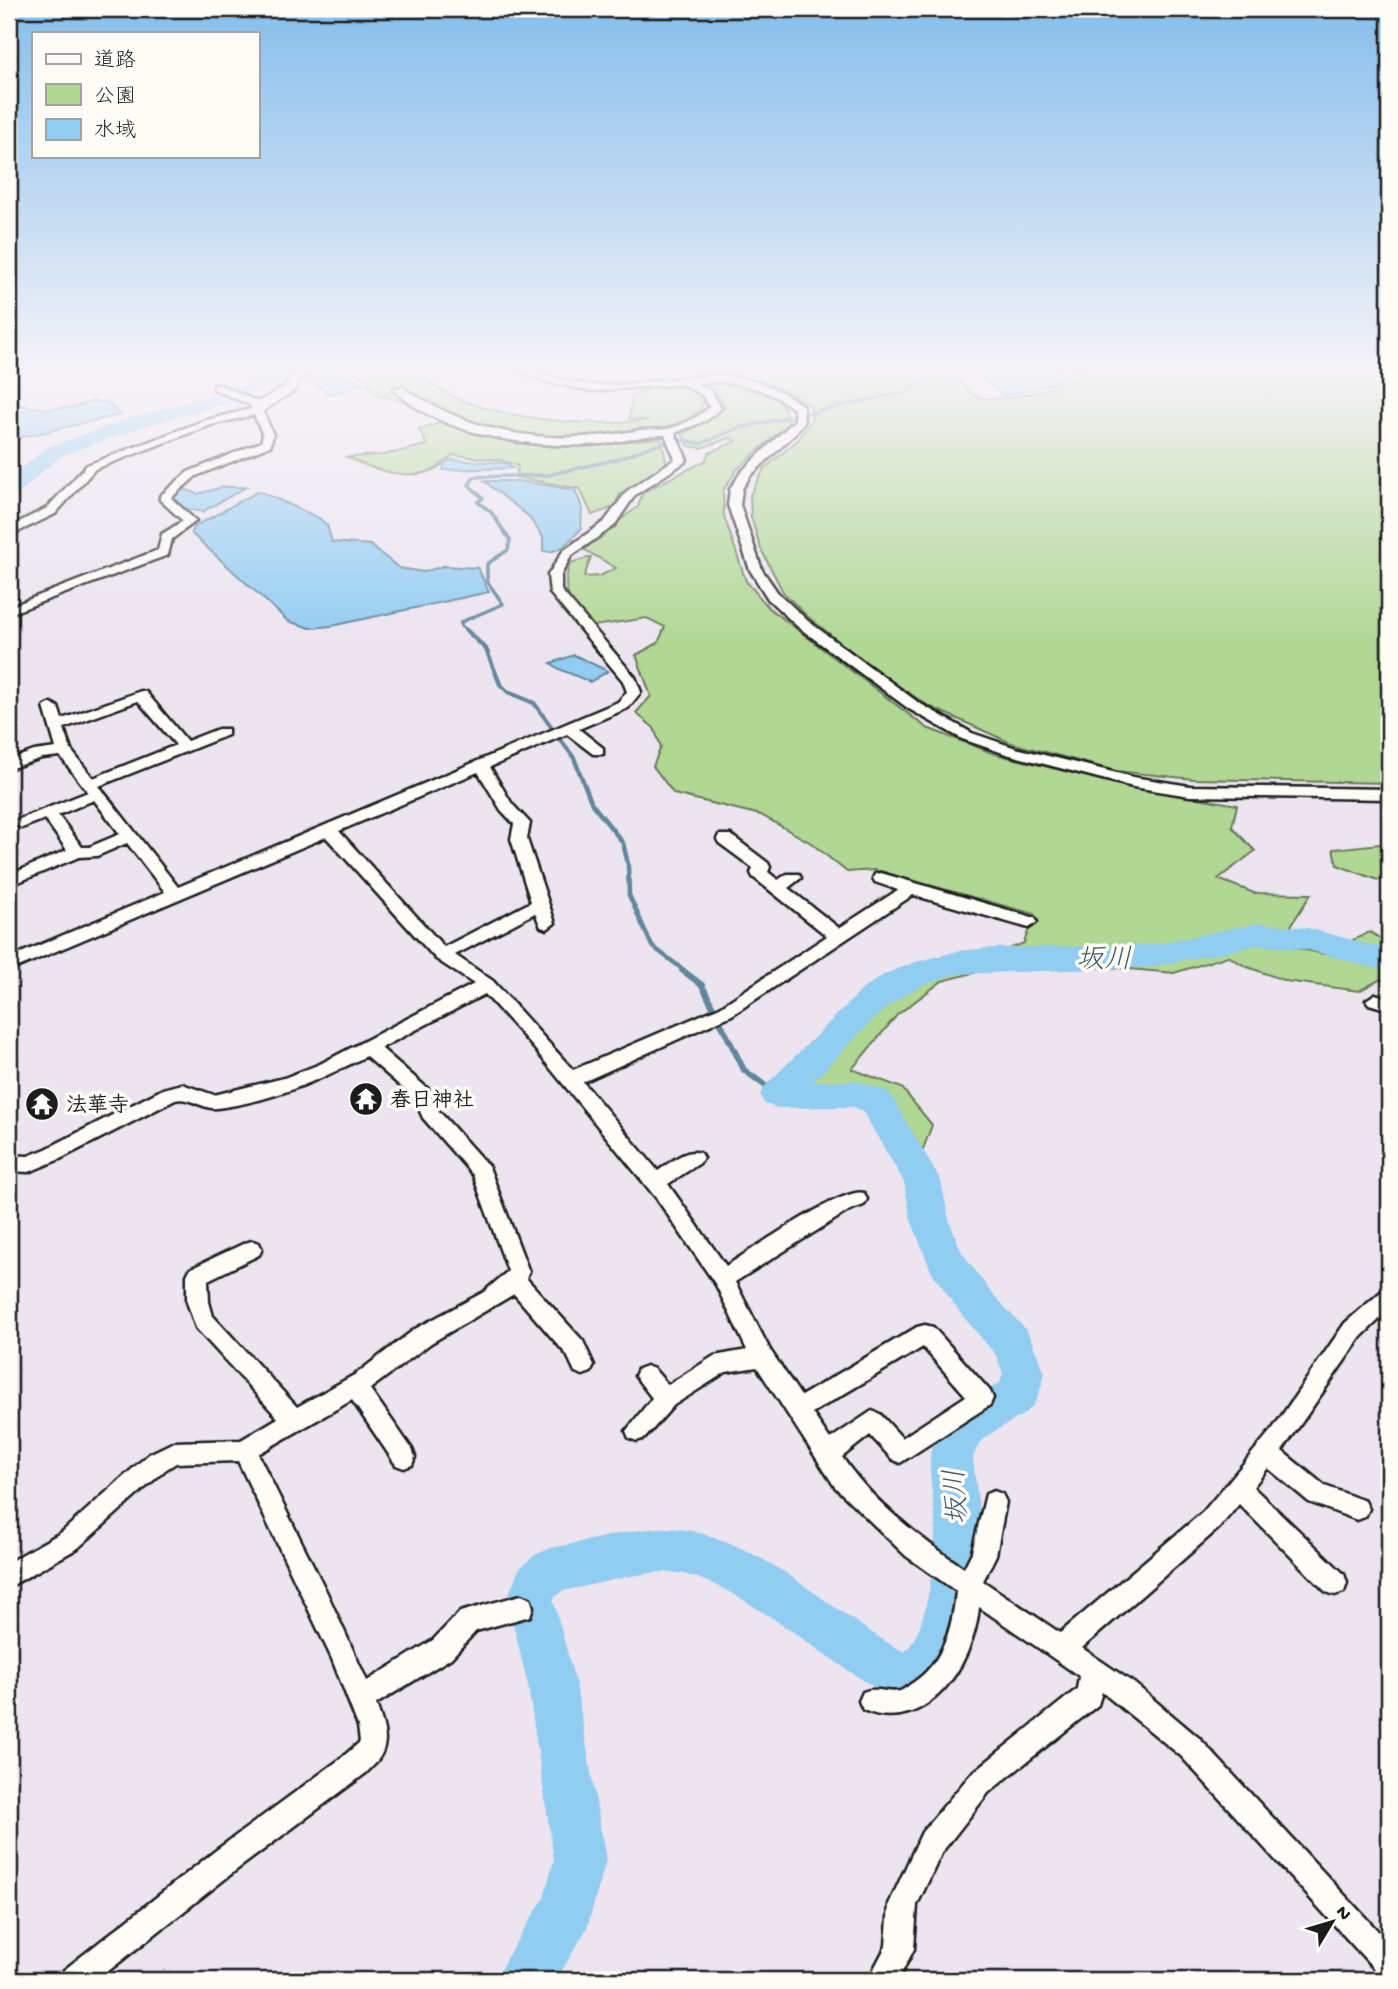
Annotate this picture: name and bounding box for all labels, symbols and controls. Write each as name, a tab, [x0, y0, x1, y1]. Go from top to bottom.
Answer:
legend	[32, 32, 259, 158]
text: 道路	[94, 49, 136, 75]
text: 公園	[94, 86, 136, 111]
text: 水域	[94, 119, 136, 145]
water label: 坂川	[1076, 945, 1132, 978]
temple icon: 春日神社	[347, 1080, 385, 1118]
temple icon: 法華寺	[23, 1085, 61, 1123]
place label: 春日神社	[390, 1088, 474, 1115]
place label: 法華寺	[66, 1093, 129, 1120]
water label: 坂川	[940, 1468, 977, 1526]
north arrow	[1296, 1888, 1366, 1958]
text: N	[1330, 1902, 1356, 1926]

